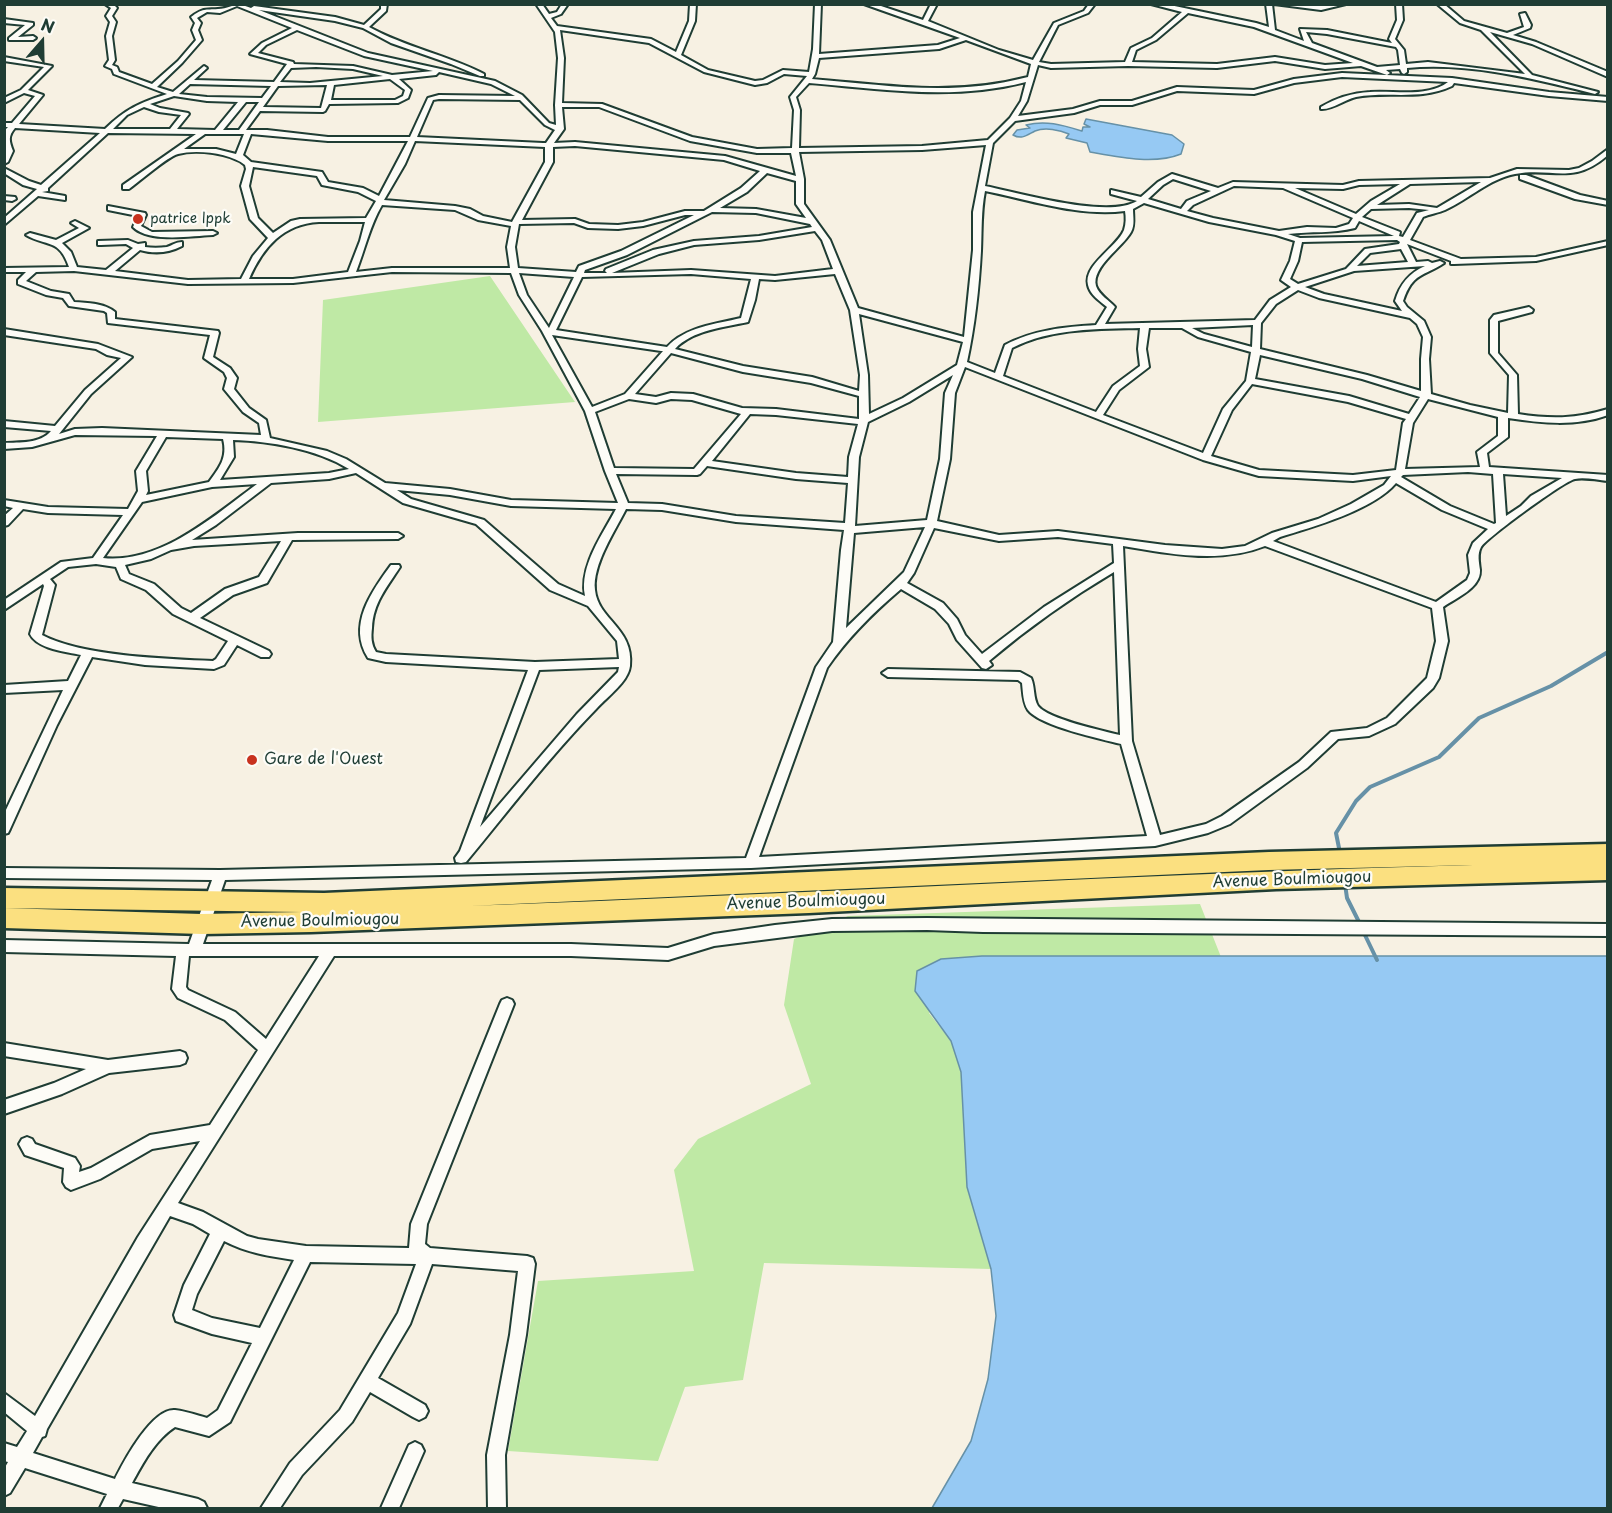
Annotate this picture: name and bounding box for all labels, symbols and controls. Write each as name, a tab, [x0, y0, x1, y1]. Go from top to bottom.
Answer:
north arrow	[12, 12, 72, 72]
text: N	[38, 12, 58, 39]
place label: patrice lppk	[150, 211, 231, 227]
marker: patrice lppk	[131, 212, 145, 226]
place label: Gare de l'Ouest	[264, 750, 383, 770]
marker: Gare de l'Ouest	[245, 753, 259, 767]
street label: Avenue Boulmiougou	[1212, 868, 1372, 892]
street label: Avenue Boulmiougou	[726, 890, 886, 914]
street label: Avenue Boulmiougou	[241, 910, 399, 932]

